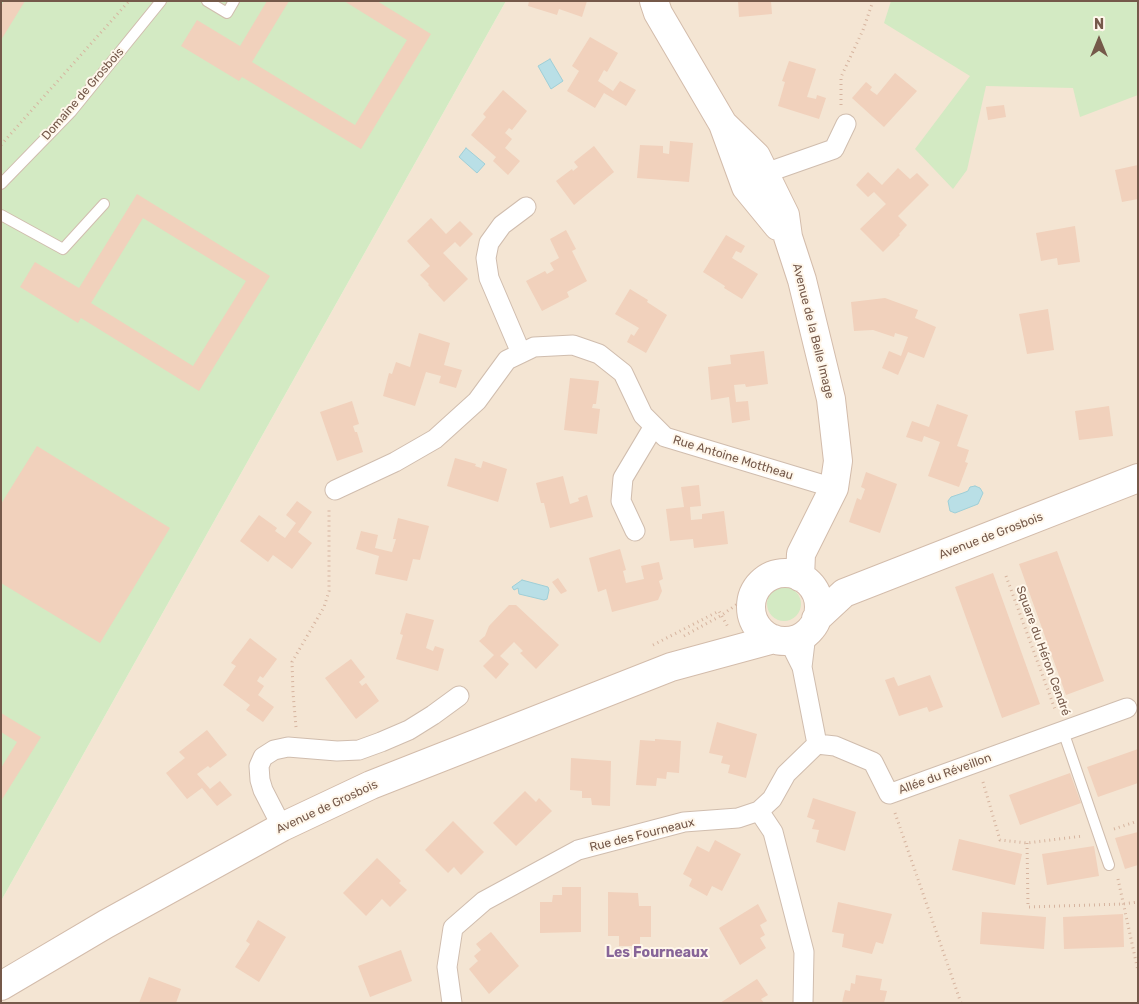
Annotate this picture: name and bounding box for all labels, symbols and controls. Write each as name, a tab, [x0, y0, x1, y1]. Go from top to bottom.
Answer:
north arrow	[1074, 15, 1124, 65]
text: N	[1094, 16, 1104, 33]
street label: Domaine de Grosbois	[39, 45, 127, 143]
street label: Avenue de la Belle Image	[789, 262, 837, 400]
street label: Rue Antoine Mottheau	[671, 433, 795, 483]
street label: Avenue de Grosbois	[937, 509, 1045, 563]
street label: Square du Héron Cendré	[1013, 584, 1073, 718]
street label: Allée du Réveillon	[897, 750, 993, 798]
street label: Avenue de Grosbois	[274, 777, 380, 837]
street label: Rue des Fourneaux	[588, 815, 696, 855]
district label: Les Fourneaux	[606, 945, 708, 961]

